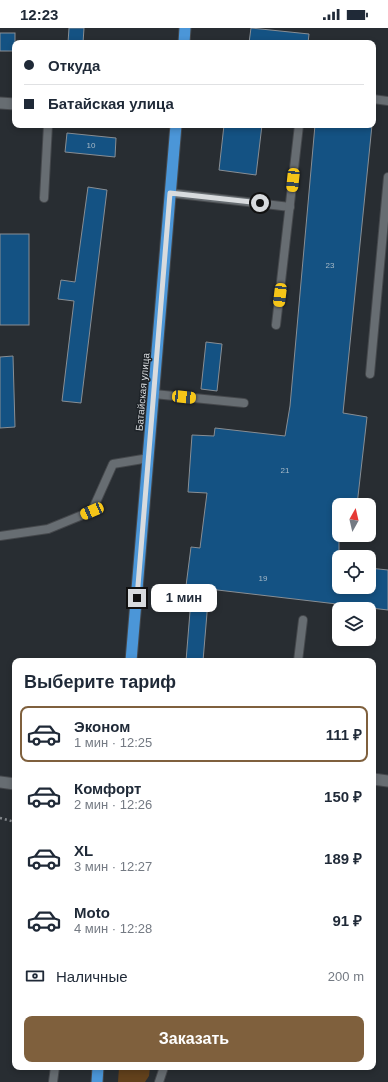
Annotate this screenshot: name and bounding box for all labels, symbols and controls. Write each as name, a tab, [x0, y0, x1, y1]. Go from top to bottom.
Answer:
text: 12:23	[20, 6, 58, 23]
text: Откуда	[48, 57, 100, 74]
text: Батайская улица	[48, 95, 174, 112]
house number: 10	[87, 141, 96, 150]
car	[286, 167, 300, 193]
route start	[251, 194, 269, 212]
house number: 23	[326, 261, 335, 270]
car	[273, 282, 287, 308]
street label: Батайская улица	[134, 352, 151, 432]
car	[171, 390, 197, 404]
house number: 21	[281, 466, 290, 475]
north arrow	[332, 498, 376, 542]
map controls	[332, 498, 376, 646]
car	[79, 501, 105, 521]
button: locate	[332, 550, 376, 594]
house number: 19	[259, 574, 268, 583]
callout: 1 мин	[151, 584, 217, 612]
route end	[128, 589, 146, 607]
text: 1 мин	[166, 590, 202, 605]
button: layers	[332, 602, 376, 646]
text: Выберите тариф	[24, 672, 176, 692]
icon: car	[26, 716, 62, 752]
text: Эконом	[74, 718, 130, 735]
text: 111 ₽	[326, 726, 362, 743]
text: 1 мин · 12:25	[74, 735, 152, 750]
icon: car	[26, 778, 62, 814]
text: Комфорт	[74, 780, 141, 797]
text: 150 ₽	[324, 788, 362, 805]
text: 2 мин · 12:26	[74, 797, 152, 812]
icon: car	[26, 840, 62, 876]
text: XL	[74, 842, 93, 859]
text: 189 ₽	[324, 850, 362, 867]
text: 3 мин · 12:27	[74, 859, 152, 874]
icon: car	[26, 902, 62, 938]
text: Moto	[74, 904, 110, 921]
text: 91 ₽	[332, 912, 362, 929]
text: 4 мин · 12:28	[74, 921, 152, 936]
icon: cash	[24, 965, 46, 987]
text: Наличные	[56, 968, 128, 985]
text: 200 m	[328, 969, 364, 984]
button: Заказать	[24, 1016, 364, 1062]

